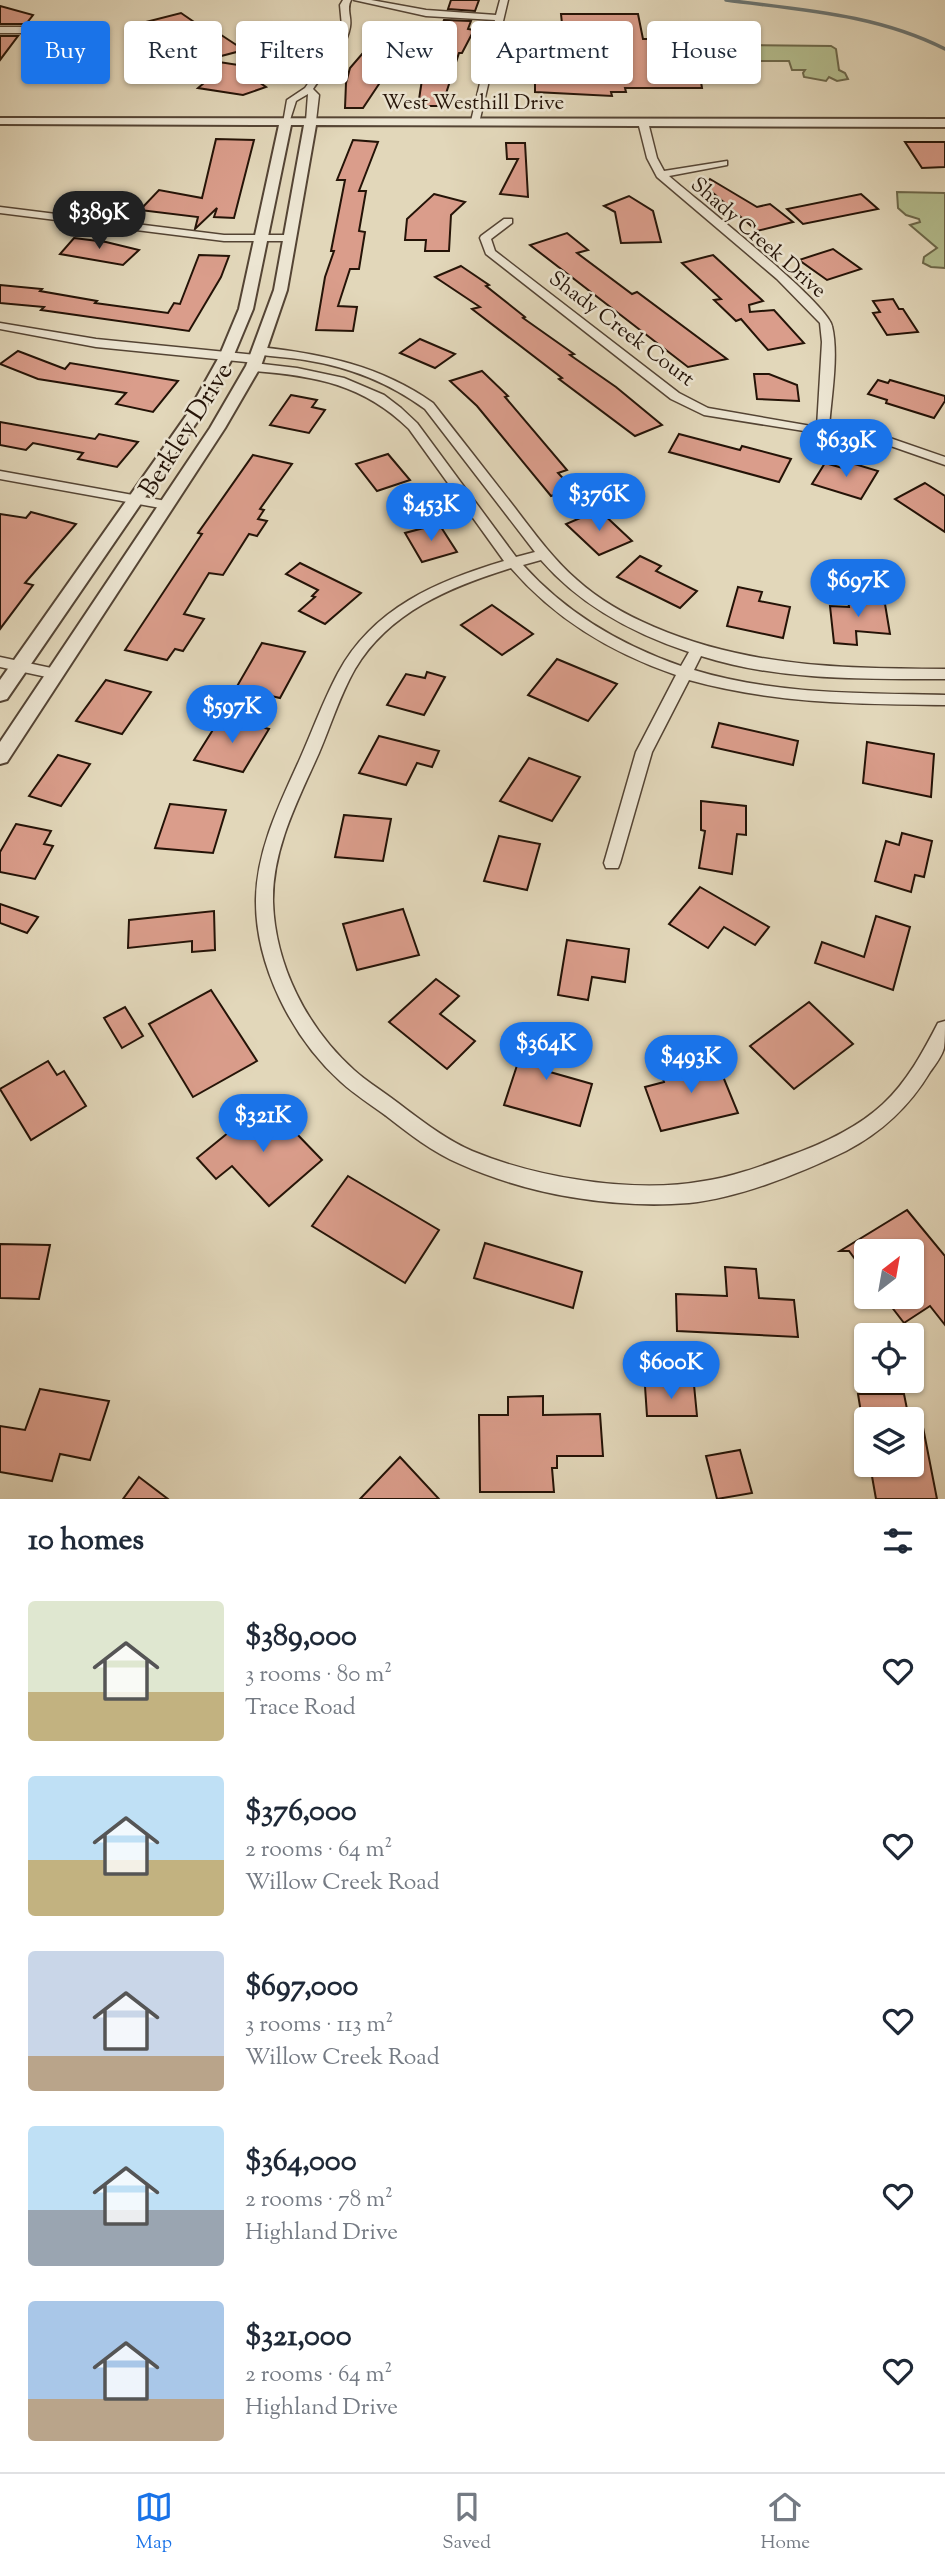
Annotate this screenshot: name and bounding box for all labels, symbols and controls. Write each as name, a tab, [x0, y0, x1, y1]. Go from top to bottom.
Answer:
chip: Buy	[21, 21, 110, 84]
chip: Rent	[124, 21, 222, 84]
chip: Filters	[236, 21, 348, 84]
chip: New	[362, 21, 457, 84]
chip: Apartment	[471, 21, 633, 84]
chip: House	[647, 21, 761, 84]
street label: West Westhill Drive	[382, 89, 564, 119]
street label: Shady Creek Drive	[683, 171, 832, 306]
pin: $389K	[50, 191, 148, 251]
text: $389K	[69, 197, 129, 230]
street label: Shady Creek Court	[542, 265, 700, 394]
street label: Berkley Drive	[131, 356, 243, 505]
pin: $639K	[797, 420, 895, 479]
text: $639K	[816, 425, 876, 458]
pin: $376K	[550, 474, 648, 533]
text: $376K	[568, 479, 630, 512]
pin: $453K	[382, 484, 480, 543]
text: $453K	[402, 489, 460, 522]
pin: $697K	[809, 560, 907, 619]
text: $697K	[826, 565, 890, 598]
pin: $597K	[183, 686, 281, 745]
text: $597K	[202, 691, 262, 724]
pin: $364K	[497, 1023, 595, 1082]
text: $364K	[516, 1028, 576, 1061]
pin: $493K	[642, 1036, 740, 1095]
text: $493K	[661, 1041, 721, 1074]
pin: $321K	[214, 1094, 312, 1154]
text: $321K	[235, 1100, 291, 1133]
north arrow	[854, 1239, 924, 1309]
map controls	[854, 1239, 924, 1477]
button: locate	[854, 1323, 924, 1393]
pin: $600K	[622, 1342, 720, 1401]
text: $600K	[639, 1347, 703, 1380]
button: layers	[854, 1407, 924, 1477]
text: 10 homes	[28, 1520, 144, 1563]
icon: filters	[879, 1522, 917, 1560]
text: $389,000	[245, 1616, 357, 1659]
icon: home	[84, 1629, 168, 1713]
icon: heart	[879, 1652, 917, 1690]
text: 3 rooms · 80 m²	[245, 1659, 392, 1692]
text: Trace Road	[245, 1692, 356, 1725]
text: $376,000	[245, 1791, 357, 1834]
icon: home	[84, 1804, 168, 1888]
icon: heart	[879, 1827, 917, 1865]
text: 2 rooms · 64 m²	[245, 1834, 392, 1867]
text: Willow Creek Road	[245, 1867, 440, 1900]
text: $697,000	[245, 1966, 358, 2009]
icon: home	[84, 1979, 168, 2063]
icon: heart	[879, 2002, 917, 2040]
text: 3 rooms · 113 m²	[245, 2009, 393, 2042]
text: Willow Creek Road	[245, 2042, 440, 2075]
text: $364,000	[245, 2141, 357, 2184]
icon: home	[84, 2154, 168, 2238]
icon: heart	[879, 2177, 917, 2215]
text: 2 rooms · 78 m²	[245, 2184, 393, 2217]
text: Highland Drive	[245, 2217, 398, 2250]
text: $321,000	[245, 2316, 352, 2359]
icon: home	[84, 2329, 168, 2413]
icon: heart	[879, 2352, 917, 2390]
text: 2 rooms · 64 m²	[245, 2359, 392, 2392]
text: Highland Drive	[245, 2392, 398, 2425]
tab: Map	[135, 2488, 173, 2557]
tab: Saved	[442, 2488, 491, 2557]
tab: Home	[760, 2488, 810, 2557]

